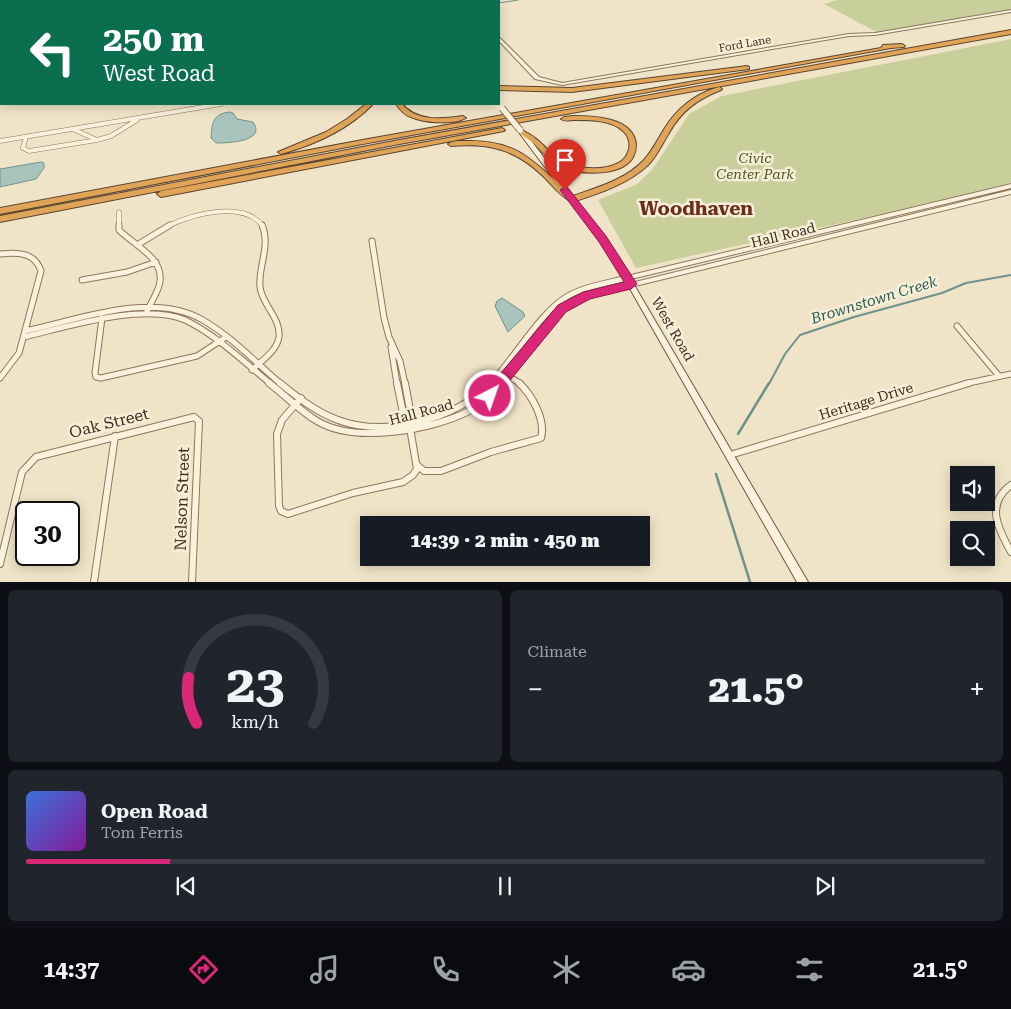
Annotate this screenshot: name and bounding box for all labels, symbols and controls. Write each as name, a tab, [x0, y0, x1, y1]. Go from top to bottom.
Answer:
text: 250 m	[103, 19, 204, 60]
icon: left	[20, 20, 85, 85]
street label: Ford Lane	[718, 33, 772, 55]
text: West Road	[103, 61, 215, 86]
pin	[544, 139, 586, 190]
icon: arrive	[551, 146, 579, 174]
park label: Civic Center Park	[716, 150, 794, 182]
district label: Woodhaven	[639, 197, 753, 220]
street label: Hall Road	[749, 219, 817, 251]
water label: Brownstown Creek	[808, 272, 940, 328]
street label: West Road	[648, 294, 698, 364]
position arrow	[463, 369, 515, 421]
street label: Heritage Drive	[817, 379, 915, 423]
street label: Hall Road	[387, 396, 455, 428]
street label: Oak Street	[67, 404, 151, 442]
street label: Nelson Street	[171, 447, 193, 551]
map controls	[950, 466, 995, 566]
button: sound	[950, 466, 995, 511]
speed limit sign: 30	[15, 501, 80, 566]
button: search	[950, 521, 995, 566]
text: 14:39 · 2 min · 450 m	[410, 529, 600, 552]
text: Climate	[528, 642, 587, 661]
text: 23	[226, 654, 284, 715]
text: 21.5°	[708, 667, 804, 711]
text: −	[528, 673, 543, 706]
text: +	[969, 673, 985, 706]
text: km/h	[231, 711, 279, 732]
text: Open Road	[101, 800, 208, 823]
text: Tom Ferris	[101, 823, 183, 842]
icon: previous	[172, 872, 200, 900]
icon: pause	[491, 872, 519, 900]
icon: next	[811, 872, 839, 900]
icon: directions	[186, 952, 221, 987]
icon: music	[307, 952, 342, 987]
icon: phone	[428, 952, 463, 987]
icon: climate	[549, 952, 584, 987]
icon: car	[671, 952, 706, 987]
icon: filters	[792, 952, 827, 987]
text: 14:37	[43, 957, 99, 982]
text: 21.5°	[913, 957, 968, 982]

